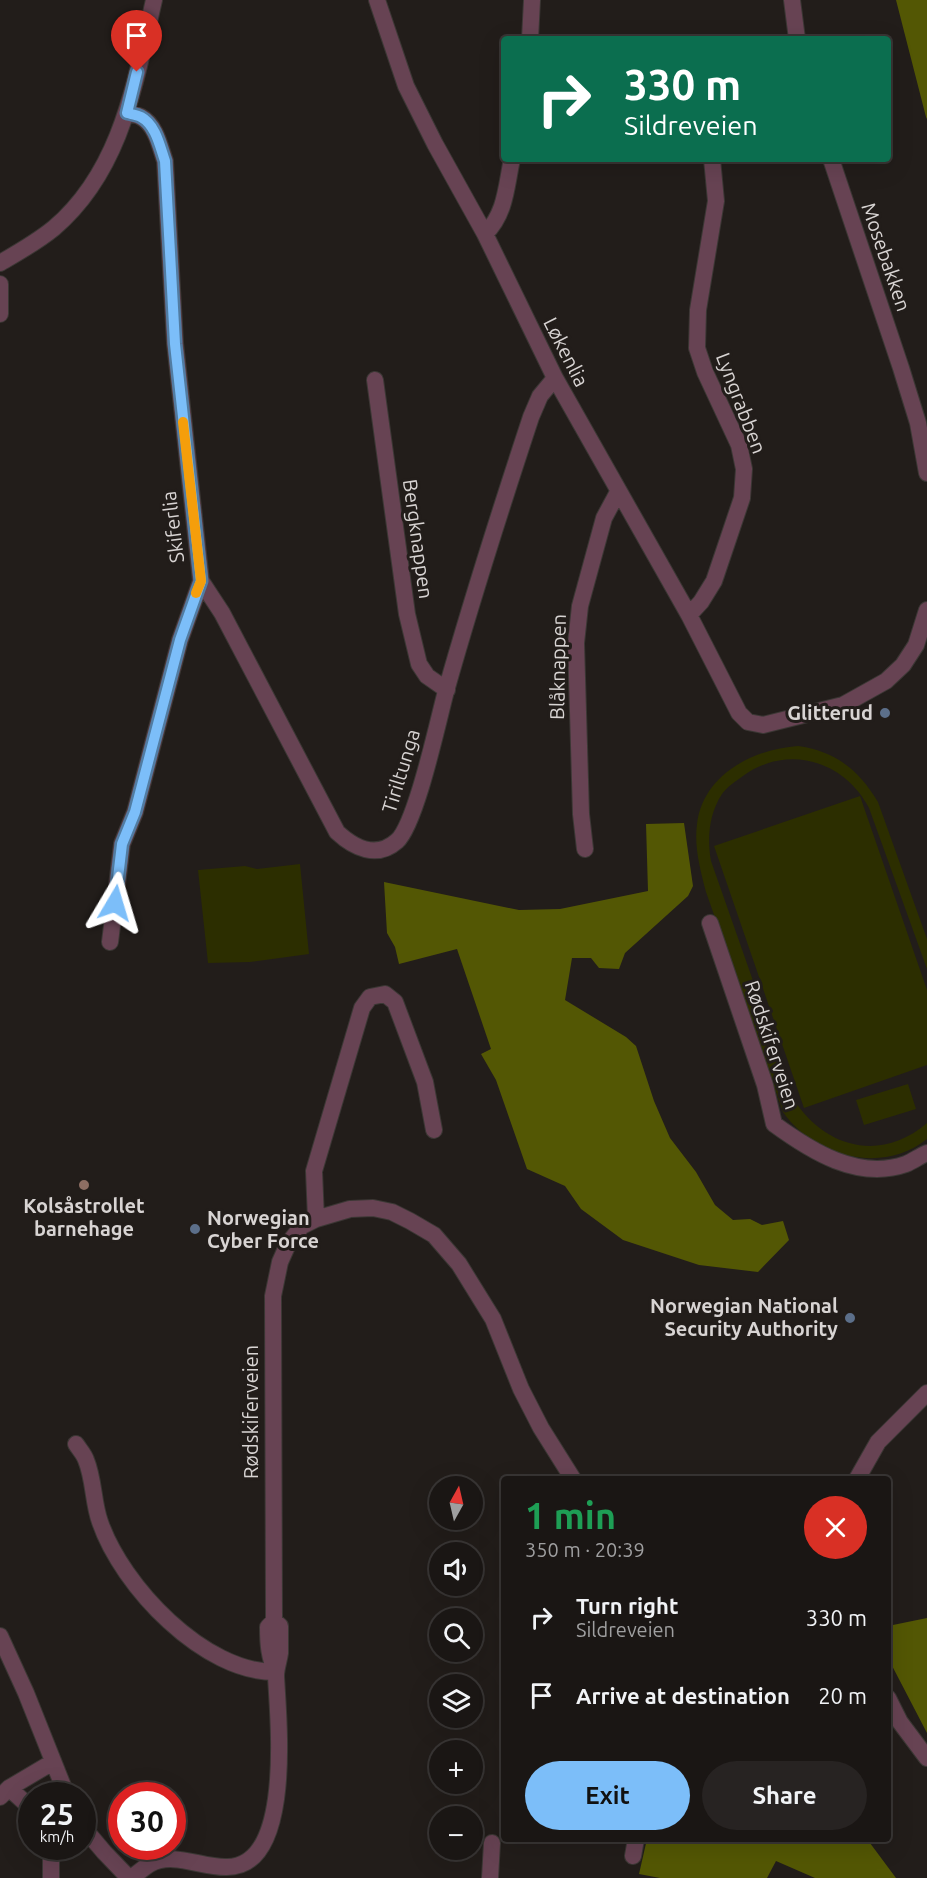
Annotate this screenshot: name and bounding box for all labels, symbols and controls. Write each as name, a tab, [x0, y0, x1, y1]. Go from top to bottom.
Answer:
pin	[111, 10, 162, 72]
icon: arrive	[120, 19, 153, 52]
icon: right	[525, 60, 603, 138]
text: 330 m	[624, 61, 741, 108]
text: Sildreveien	[624, 110, 758, 140]
street label: Mosebakken	[857, 200, 916, 314]
street label: Løkenlia	[539, 313, 594, 390]
street label: Lyngrabben	[712, 349, 771, 457]
street label: Bergknappen	[399, 478, 438, 600]
street label: Skiferlia	[157, 490, 188, 564]
street label: Blåknappen	[545, 614, 570, 720]
place label: Glitterud	[787, 701, 873, 724]
marker: Glitterud	[878, 706, 892, 720]
street label: Tiriltunga	[377, 726, 424, 816]
position arrow	[83, 871, 147, 935]
street label: Rødskiferveien	[741, 977, 804, 1112]
marker: Kolsåstrollet barnehage	[77, 1178, 91, 1192]
place label: Kolsåstrollet barnehage	[23, 1194, 145, 1240]
place label: Norwegian Cyber Force	[207, 1206, 319, 1252]
marker: Norwegian Cyber Force	[188, 1222, 202, 1236]
place label: Norwegian National Security Authority	[650, 1294, 838, 1340]
marker: Norwegian National Security Authority	[843, 1311, 857, 1325]
street label: Rødskiferveien	[239, 1345, 262, 1479]
north arrow	[429, 1476, 483, 1530]
map controls	[429, 1476, 483, 1860]
text: 1 min	[525, 1495, 616, 1536]
button: close	[804, 1496, 867, 1559]
text: 350 m · 20:39	[525, 1538, 645, 1561]
button: sound	[429, 1542, 483, 1596]
text: Turn right	[576, 1593, 678, 1618]
icon: right	[525, 1601, 558, 1634]
text: 330 m	[806, 1605, 867, 1630]
button: search	[429, 1608, 483, 1662]
text: Sildreveien	[576, 1618, 675, 1641]
button: layers	[429, 1674, 483, 1728]
icon: arrive	[525, 1679, 558, 1712]
text: Arrive at destination	[576, 1683, 790, 1708]
text: 20 m	[818, 1683, 867, 1708]
button: +	[429, 1740, 483, 1794]
button: Exit	[525, 1761, 690, 1830]
button: Share	[702, 1761, 867, 1830]
speed limit sign: 30	[108, 1782, 186, 1860]
text: 25	[40, 1797, 74, 1831]
button: −	[429, 1806, 483, 1860]
text: km/h	[40, 1828, 74, 1845]

